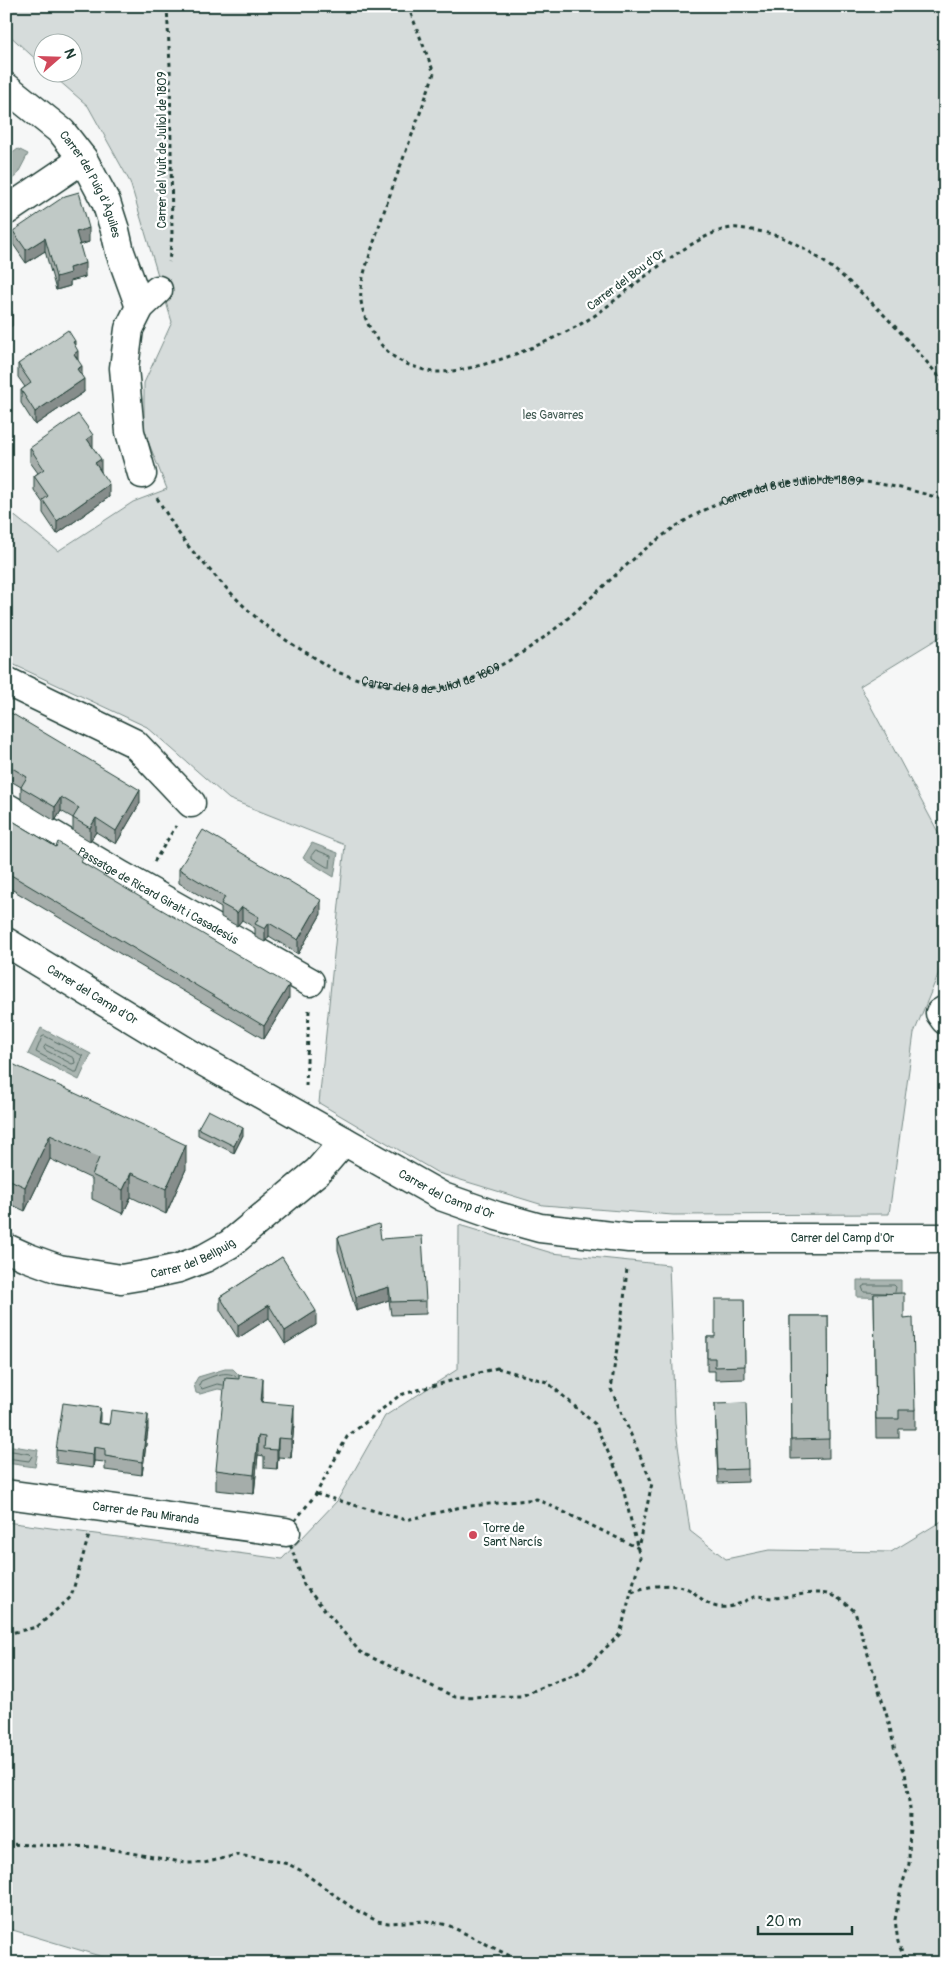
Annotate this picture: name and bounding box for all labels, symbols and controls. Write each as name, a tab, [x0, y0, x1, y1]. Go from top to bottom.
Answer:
north arrow	[32, 32, 82, 82]
text: N	[60, 46, 79, 61]
street label: Carrer del Vuit de Juliol de 1809	[155, 71, 170, 229]
street label: Carrer del Puig d'Àguiles	[56, 128, 124, 240]
street label: Carrer del Bou d'Or	[584, 245, 668, 314]
park label: les Gavarres	[523, 408, 584, 423]
street label: Carrer del 8 de Juliol de 1809	[719, 472, 862, 509]
street label: Carrer del 8 de Juliol de 1809	[360, 659, 503, 697]
street label: Passatge de Ricard Giralt i Casadesús	[75, 844, 242, 948]
street label: Carrer del Camp d'Or	[44, 961, 141, 1028]
street label: Carrer del Camp d'Or	[396, 1166, 497, 1222]
street label: Carrer del Camp d'Or	[791, 1231, 895, 1246]
street label: Carrer del Bellpuig	[149, 1235, 238, 1281]
street label: Carrer de Pau Miranda	[91, 1498, 200, 1528]
place label: Torre de Sant Narcís	[483, 1521, 543, 1550]
marker: Torre de Sant Narcís	[467, 1529, 479, 1541]
scale bar	[758, 1904, 852, 1936]
text: 20 m	[766, 1912, 801, 1931]

